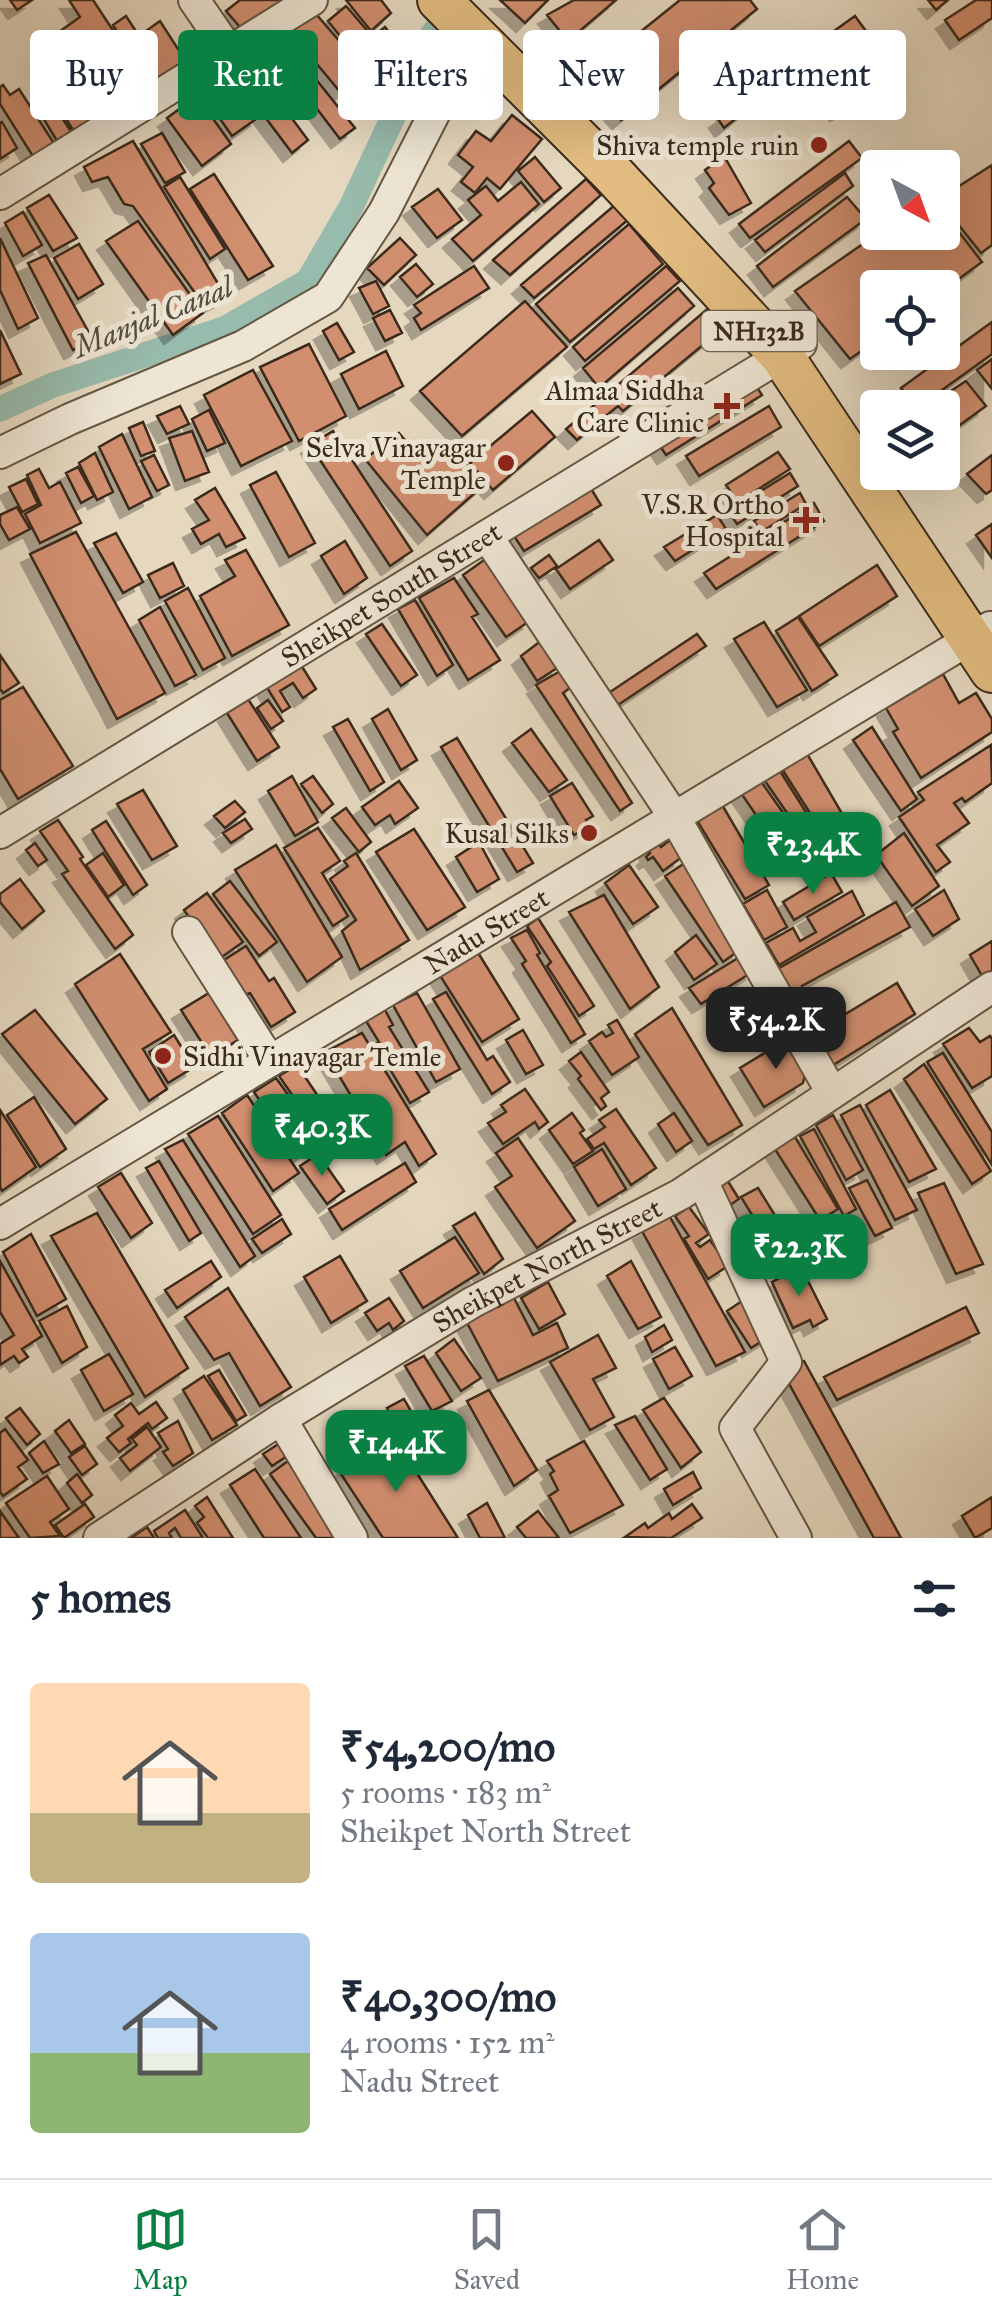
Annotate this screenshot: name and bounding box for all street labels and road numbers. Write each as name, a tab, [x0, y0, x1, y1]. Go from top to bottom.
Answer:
road number: NH132B	[702, 311, 816, 351]
street label: Sheikpet South Street	[274, 514, 508, 675]
street label: Nadu Street	[418, 880, 556, 982]
street label: Sheikpet North Street	[426, 1190, 668, 1341]

